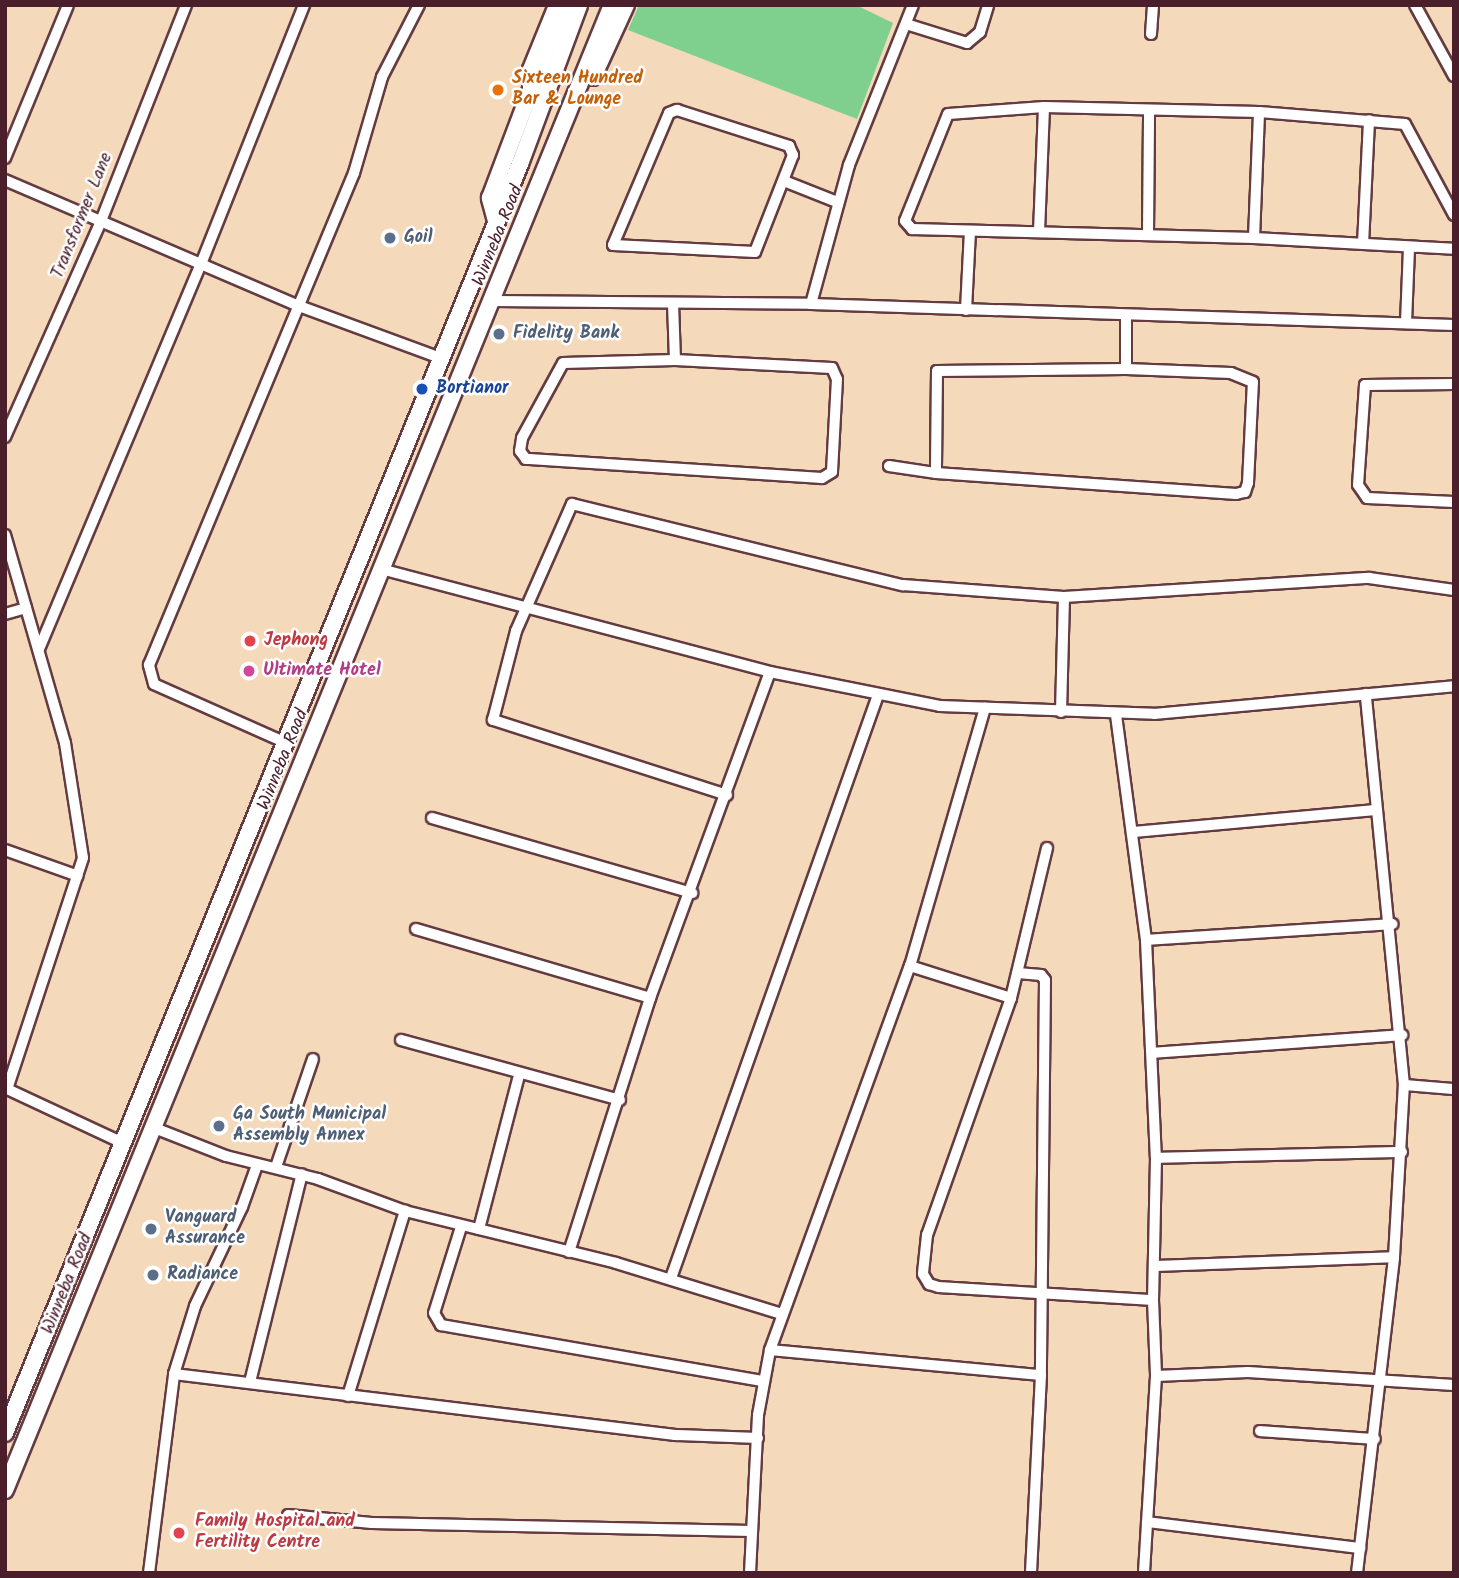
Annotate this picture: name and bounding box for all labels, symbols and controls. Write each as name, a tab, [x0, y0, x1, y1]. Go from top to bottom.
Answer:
place label: Sixteen Hundred Bar & Lounge	[512, 69, 643, 112]
marker: Sixteen Hundred Bar & Lounge	[490, 82, 506, 98]
street label: Transformer Lane	[48, 150, 118, 282]
street label: Winneba Road	[469, 182, 529, 290]
place label: Goil	[404, 227, 432, 249]
marker: Goil	[382, 230, 398, 246]
place label: Fidelity Bank	[513, 323, 619, 345]
marker: Fidelity Bank	[491, 326, 507, 342]
place label: Bortianor	[436, 378, 509, 400]
marker: Bortianor	[414, 381, 430, 397]
place label: Jephong	[264, 630, 328, 652]
marker: Jephong	[242, 633, 258, 649]
place label: Ultimate Hotel	[263, 660, 381, 682]
marker: Ultimate Hotel	[241, 663, 257, 679]
street label: Winneba Road	[254, 706, 314, 814]
place label: Ga South Municipal Assembly Annex	[233, 1105, 386, 1148]
marker: Ga South Municipal Assembly Annex	[211, 1118, 227, 1134]
place label: Vanguard Assurance	[165, 1208, 245, 1250]
marker: Vanguard Assurance	[143, 1221, 159, 1237]
street label: Winneba Road	[38, 1230, 98, 1338]
place label: Radiance	[167, 1264, 238, 1286]
marker: Radiance	[145, 1267, 161, 1283]
place label: Family Hospital and Fertility Centre	[195, 1512, 355, 1554]
marker: Family Hospital and Fertility Centre	[169, 1523, 189, 1543]

